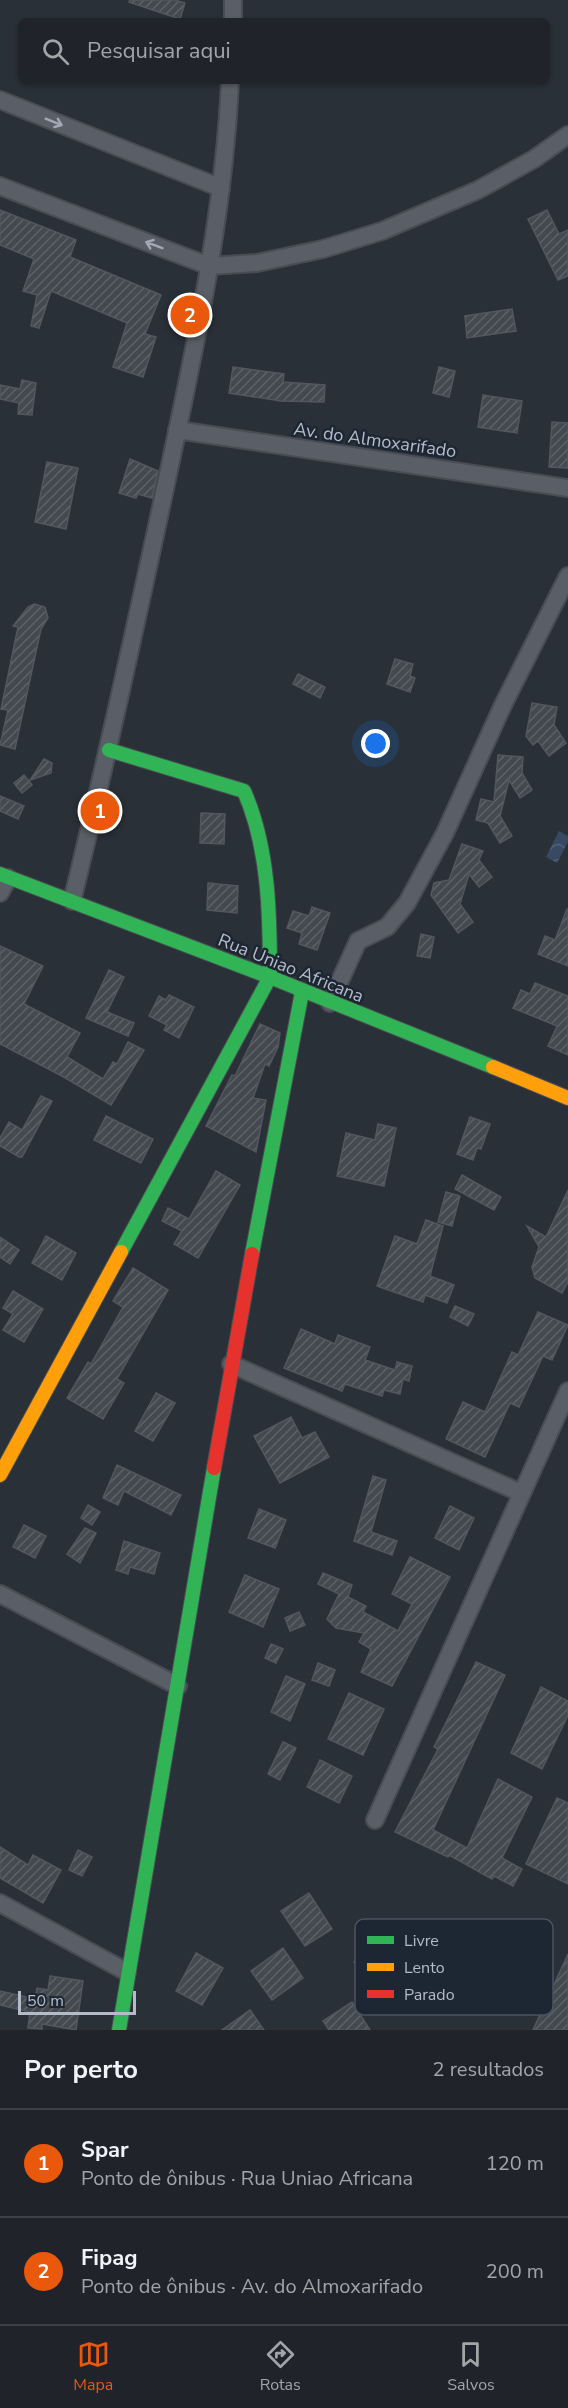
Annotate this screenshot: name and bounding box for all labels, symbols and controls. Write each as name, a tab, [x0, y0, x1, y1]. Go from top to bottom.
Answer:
search box	[18, 18, 550, 84]
icon: search	[39, 35, 72, 68]
text: Pesquisar aqui	[87, 36, 231, 66]
one-way arrow	[45, 117, 63, 128]
one-way arrow	[145, 239, 164, 250]
pin: 2	[170, 292, 210, 338]
street label: Av. do Almoxarifado	[292, 417, 458, 463]
your location	[361, 729, 390, 758]
pin: 1	[80, 788, 120, 834]
street label: Rua Uniao Africana	[215, 928, 367, 1008]
legend	[355, 1919, 553, 2015]
text: Livre	[404, 1930, 439, 1952]
text: Lento	[404, 1957, 445, 1979]
text: Parado	[404, 1984, 455, 2006]
scale bar	[18, 1988, 136, 2016]
text: 50 m	[27, 1990, 64, 2012]
text: Por perto	[24, 2052, 138, 2087]
text: 2 resultados	[433, 2056, 544, 2083]
text: Spar	[81, 2135, 129, 2165]
text: 1	[38, 2150, 50, 2177]
text: 120 m	[486, 2150, 544, 2177]
text: Ponto de ônibus · Rua Uniao Africana	[81, 2165, 413, 2192]
text: Fipag	[81, 2243, 138, 2273]
text: 2	[38, 2258, 50, 2285]
text: 200 m	[486, 2258, 544, 2285]
text: Ponto de ônibus · Av. do Almoxarifado	[81, 2273, 423, 2300]
tab: Mapa	[73, 2338, 113, 2396]
tab: Rotas	[260, 2338, 301, 2396]
tab: Salvos	[447, 2338, 495, 2396]

